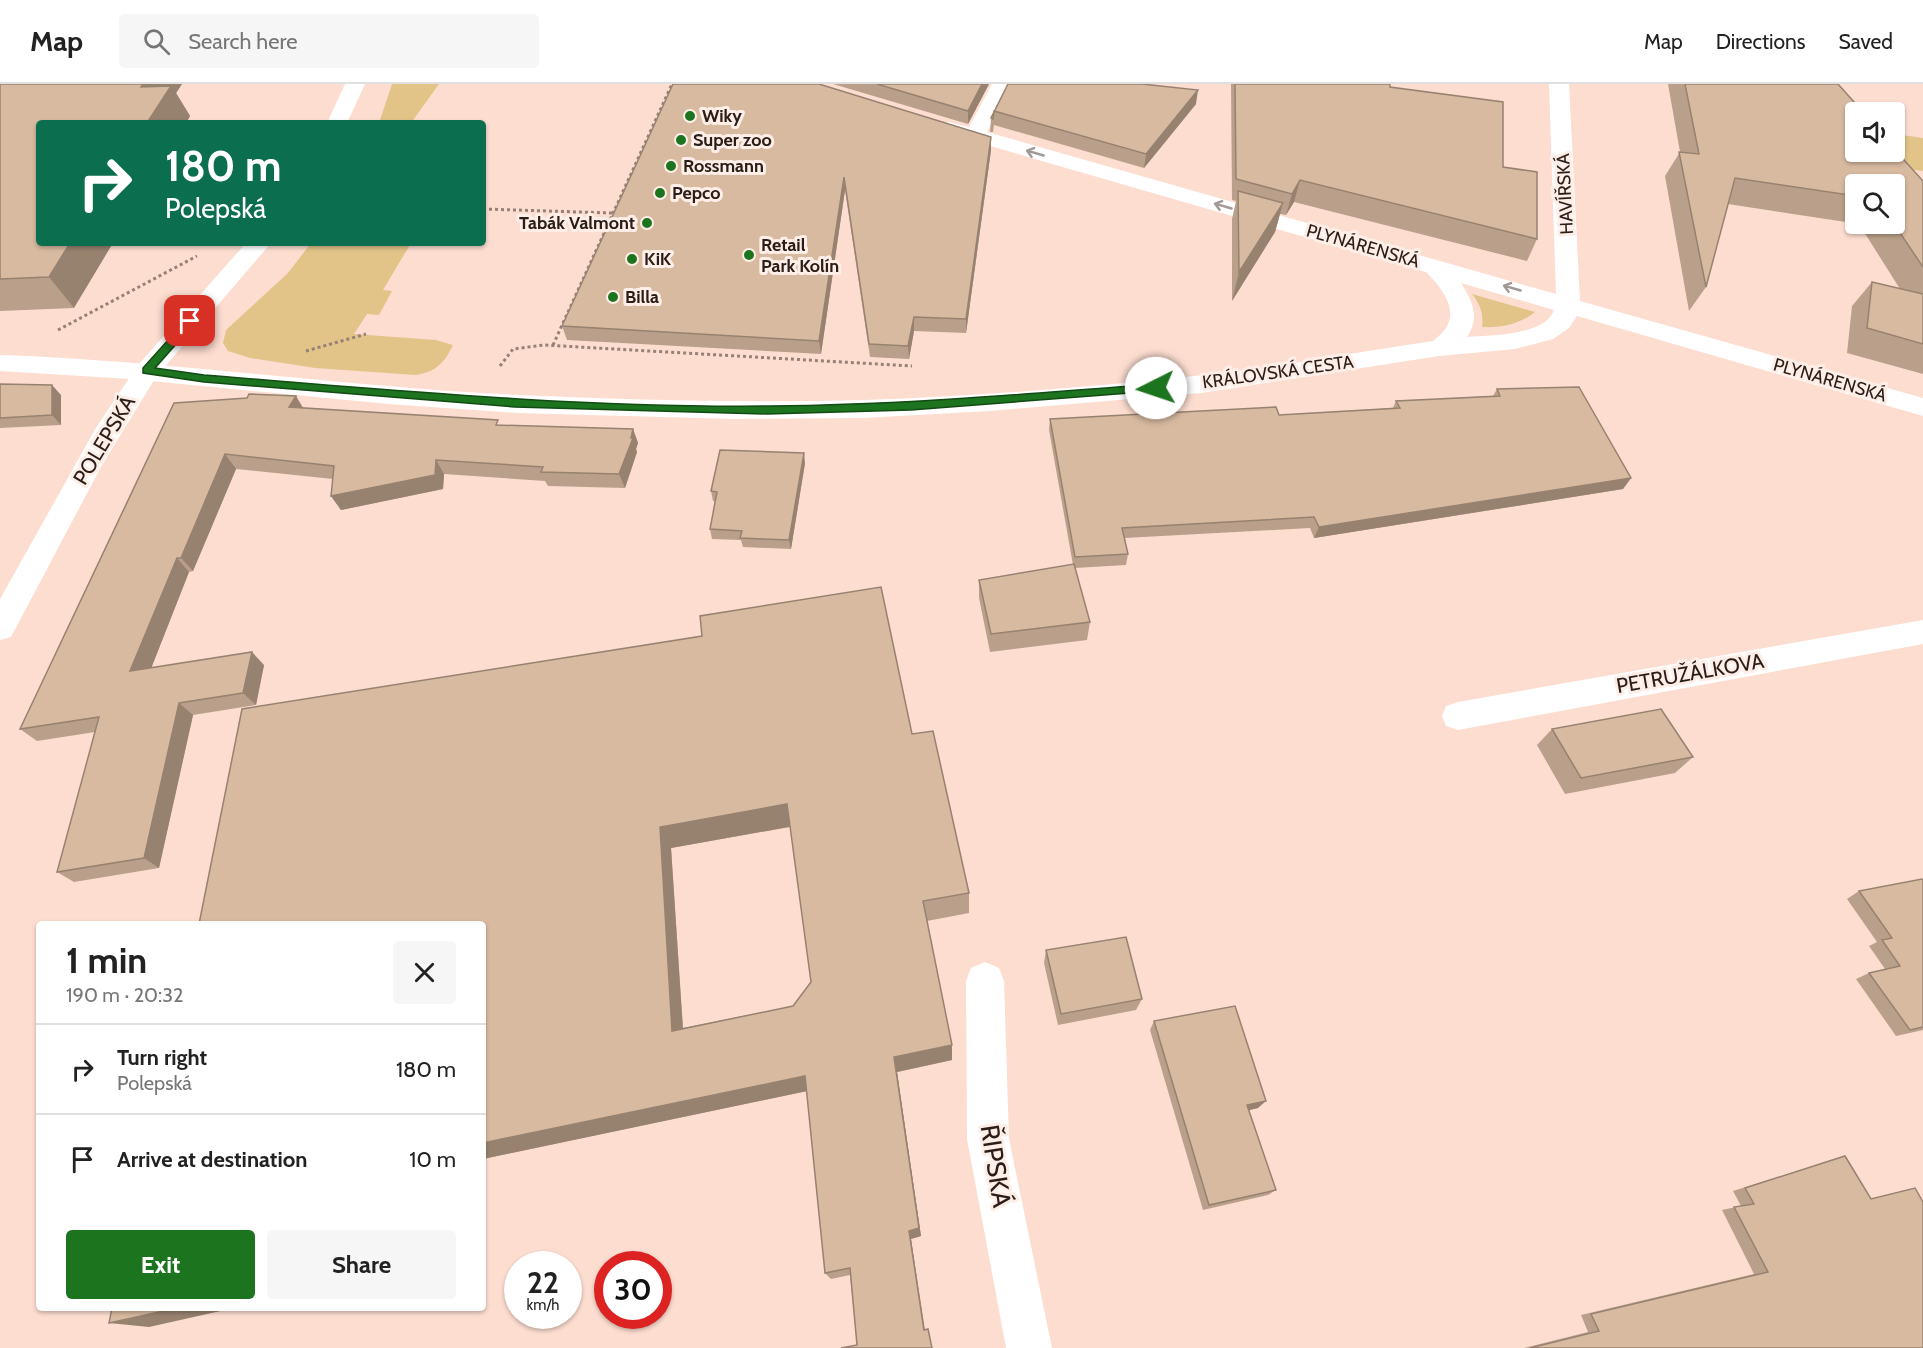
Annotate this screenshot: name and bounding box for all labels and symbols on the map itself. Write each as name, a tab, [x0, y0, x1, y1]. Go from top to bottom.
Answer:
place label: Wiky	[702, 105, 742, 127]
marker: Wiky	[683, 109, 697, 123]
place label: Super zoo	[693, 129, 772, 151]
marker: Super zoo	[674, 133, 688, 147]
one-way arrow	[1026, 147, 1045, 158]
street label: HAVÍŘSKÁ	[1551, 153, 1578, 235]
place label: Rossmann	[683, 155, 764, 177]
marker: Rossmann	[664, 159, 678, 173]
place label: Pepco	[672, 182, 720, 204]
marker: Pepco	[653, 186, 667, 200]
one-way arrow	[1214, 200, 1233, 211]
place label: Tabák Valmont	[519, 212, 635, 234]
marker: Tabák Valmont	[640, 216, 654, 230]
street label: PLYNÁRENSKÁ	[1304, 219, 1422, 273]
place label: Retail Park Kolín	[761, 234, 839, 277]
place label: KiK	[644, 248, 672, 270]
marker: Retail Park Kolín	[742, 248, 756, 262]
marker: KiK	[625, 252, 639, 266]
one-way arrow	[1503, 282, 1522, 293]
place label: Billa	[625, 286, 659, 308]
marker: Billa	[606, 290, 620, 304]
pin	[164, 295, 215, 346]
street label: KRÁLOVSKÁ CESTA	[1201, 350, 1355, 394]
street label: PLYNÁRENSKÁ	[1771, 353, 1889, 407]
position arrow	[1124, 356, 1188, 420]
street label: POLEPSKÁ	[68, 391, 140, 489]
street label: PETRUŽÁLKOVA	[1614, 647, 1766, 698]
street label: ŘIPSKÁ	[974, 1122, 1018, 1210]
speed limit sign: 30	[594, 1251, 672, 1329]

